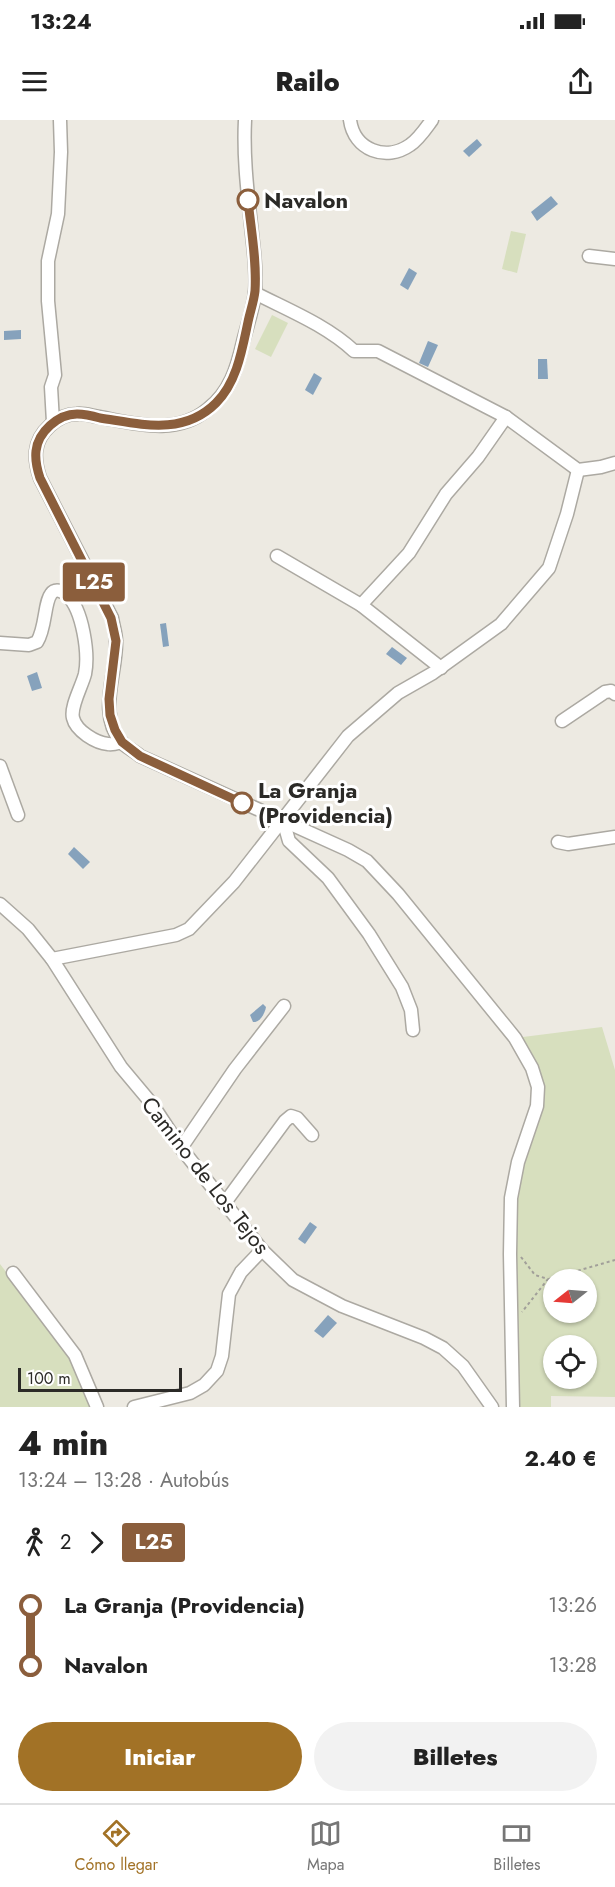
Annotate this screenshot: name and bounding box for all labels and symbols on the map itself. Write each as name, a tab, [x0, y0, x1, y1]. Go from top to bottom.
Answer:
place label: Navalon	[264, 184, 348, 216]
marker: Navalon	[237, 189, 259, 211]
line badge: L25	[60, 562, 128, 602]
place label: La Granja (Providencia)	[258, 774, 393, 831]
marker: La Granja (Providencia)	[231, 792, 253, 814]
street label: Camino de Los Tejos	[134, 1089, 278, 1261]
north arrow	[543, 1269, 597, 1323]
scale bar	[18, 1365, 182, 1392]

